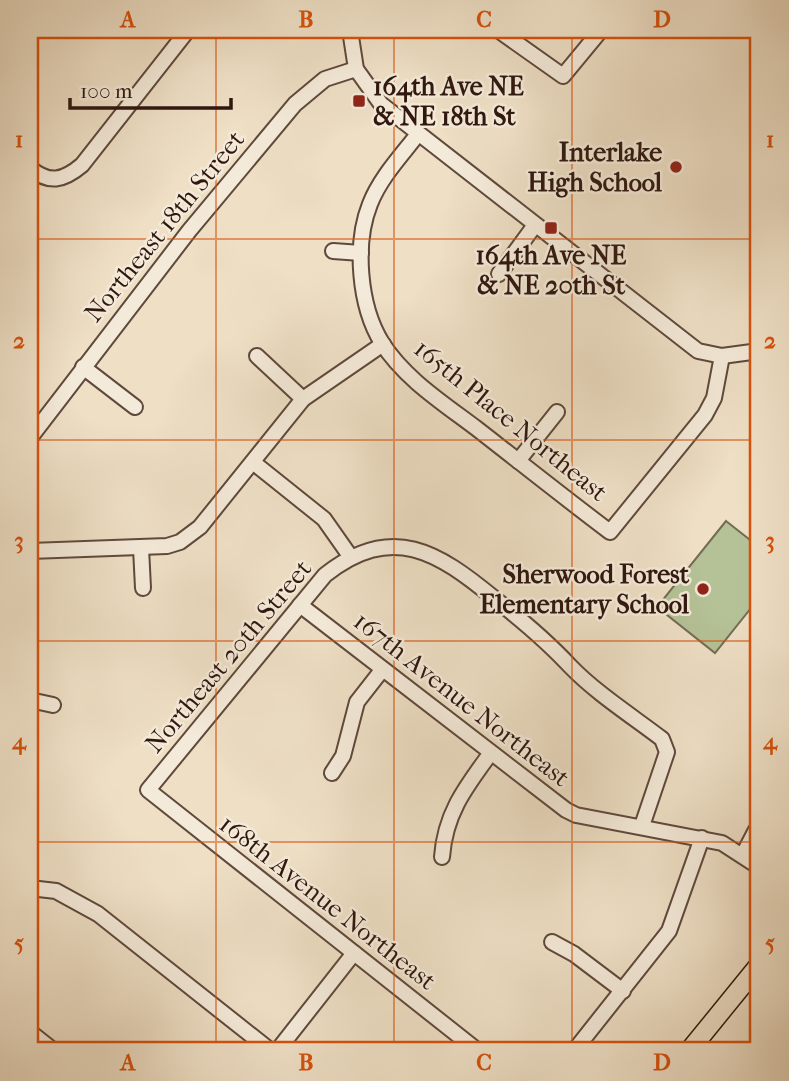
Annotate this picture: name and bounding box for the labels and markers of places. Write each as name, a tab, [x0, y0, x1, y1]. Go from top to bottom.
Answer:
place label: 164th Ave NE & NE 18th St	[373, 71, 524, 132]
marker: 164th Ave NE & NE 18th St	[351, 93, 367, 109]
place label: Interlake High School	[527, 137, 663, 198]
marker: Interlake High School	[668, 159, 684, 175]
marker: 164th Ave NE & NE 20th St	[543, 220, 559, 236]
place label: 164th Ave NE & NE 20th St	[476, 240, 627, 301]
place label: Sherwood Forest Elementary School	[480, 559, 690, 620]
marker: Sherwood Forest Elementary School	[695, 581, 711, 597]

